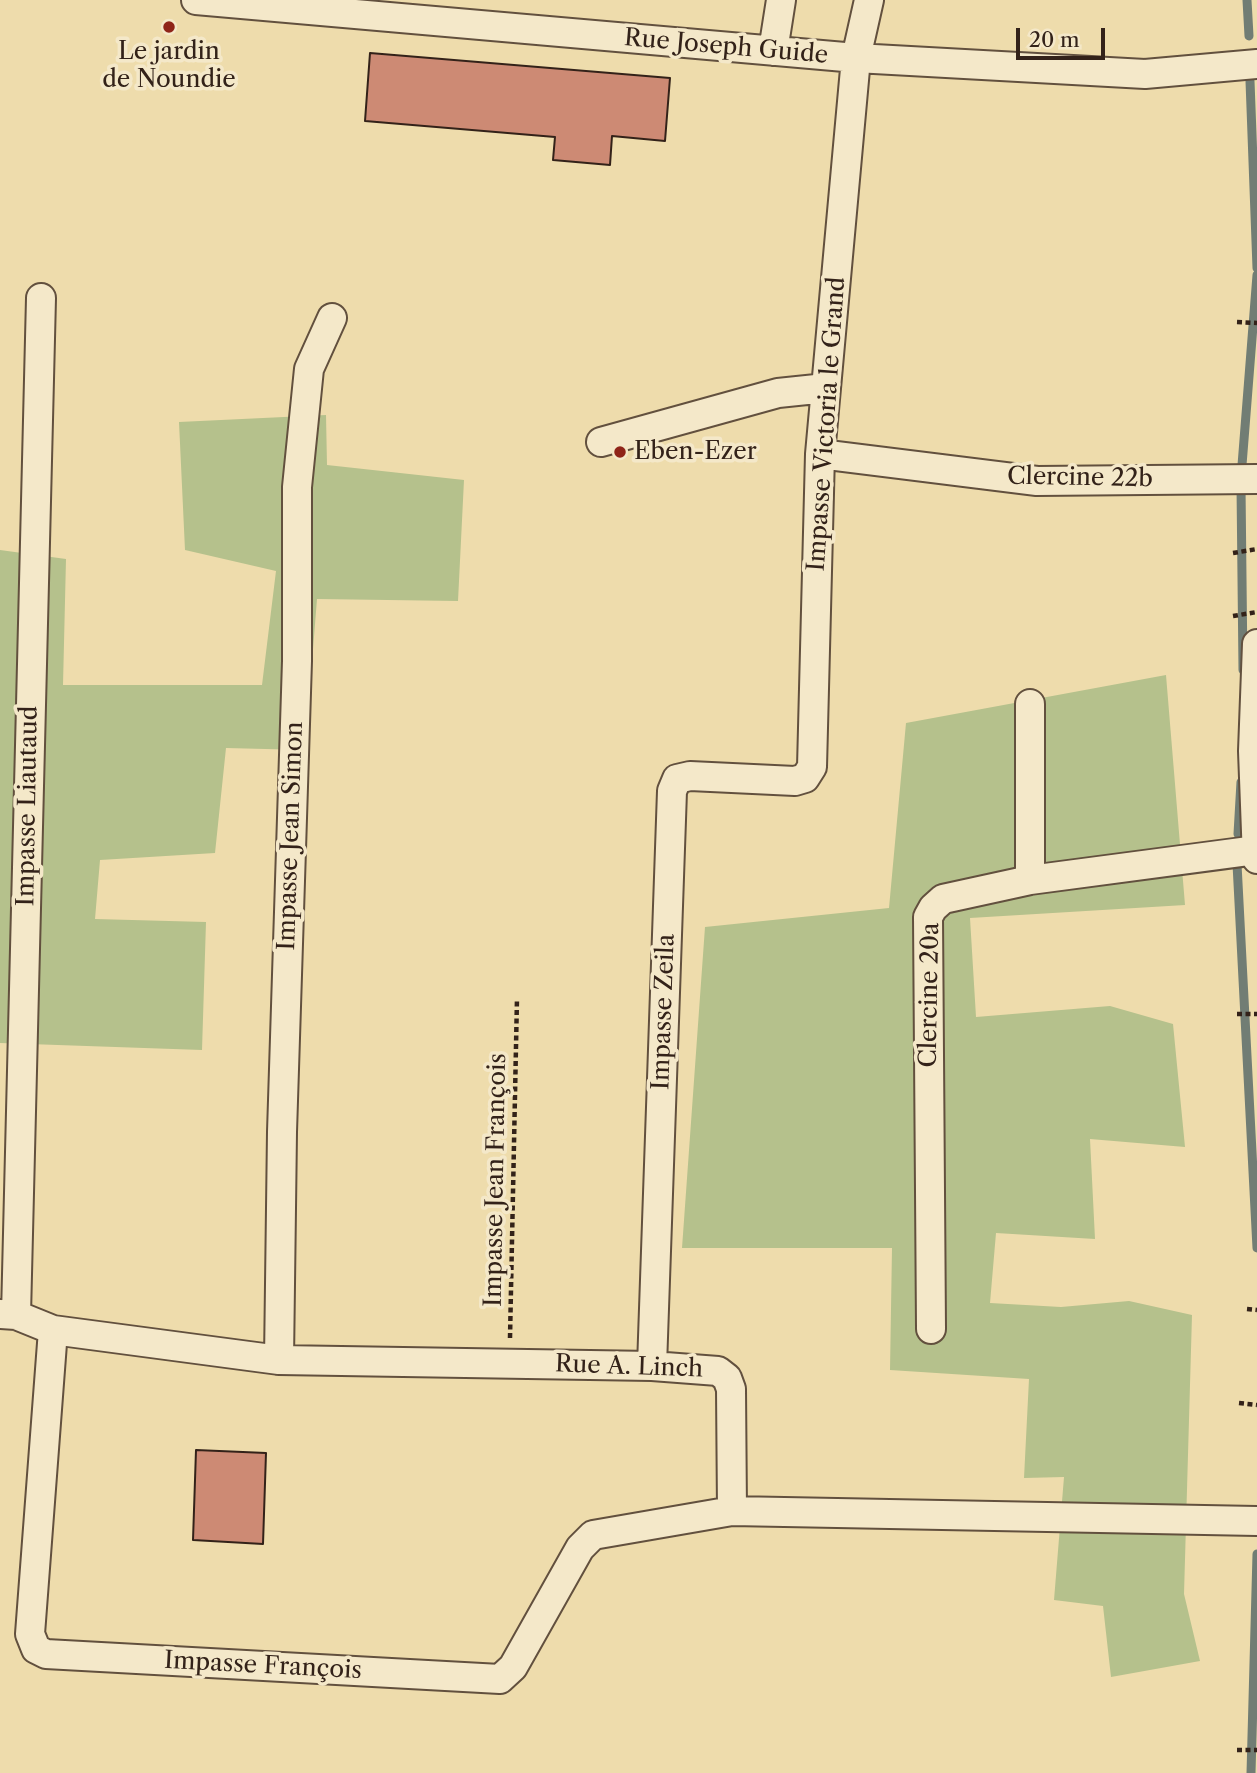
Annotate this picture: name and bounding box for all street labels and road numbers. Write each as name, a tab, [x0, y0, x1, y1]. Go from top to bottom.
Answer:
street label: Rue Joseph Guide	[623, 24, 829, 70]
street label: Impasse Victoria le Grand	[802, 276, 852, 572]
street label: Clercine 22b	[1007, 462, 1153, 494]
street label: Impasse Liautaud	[12, 705, 44, 907]
street label: Impasse Jean Simon	[273, 721, 309, 951]
street label: Clercine 20a	[914, 922, 946, 1068]
street label: Impasse Zeila	[647, 933, 681, 1091]
street label: Impasse Jean François	[479, 1053, 513, 1307]
street label: Rue A. Linch	[554, 1350, 704, 1384]
street label: Impasse François	[163, 1646, 363, 1686]

